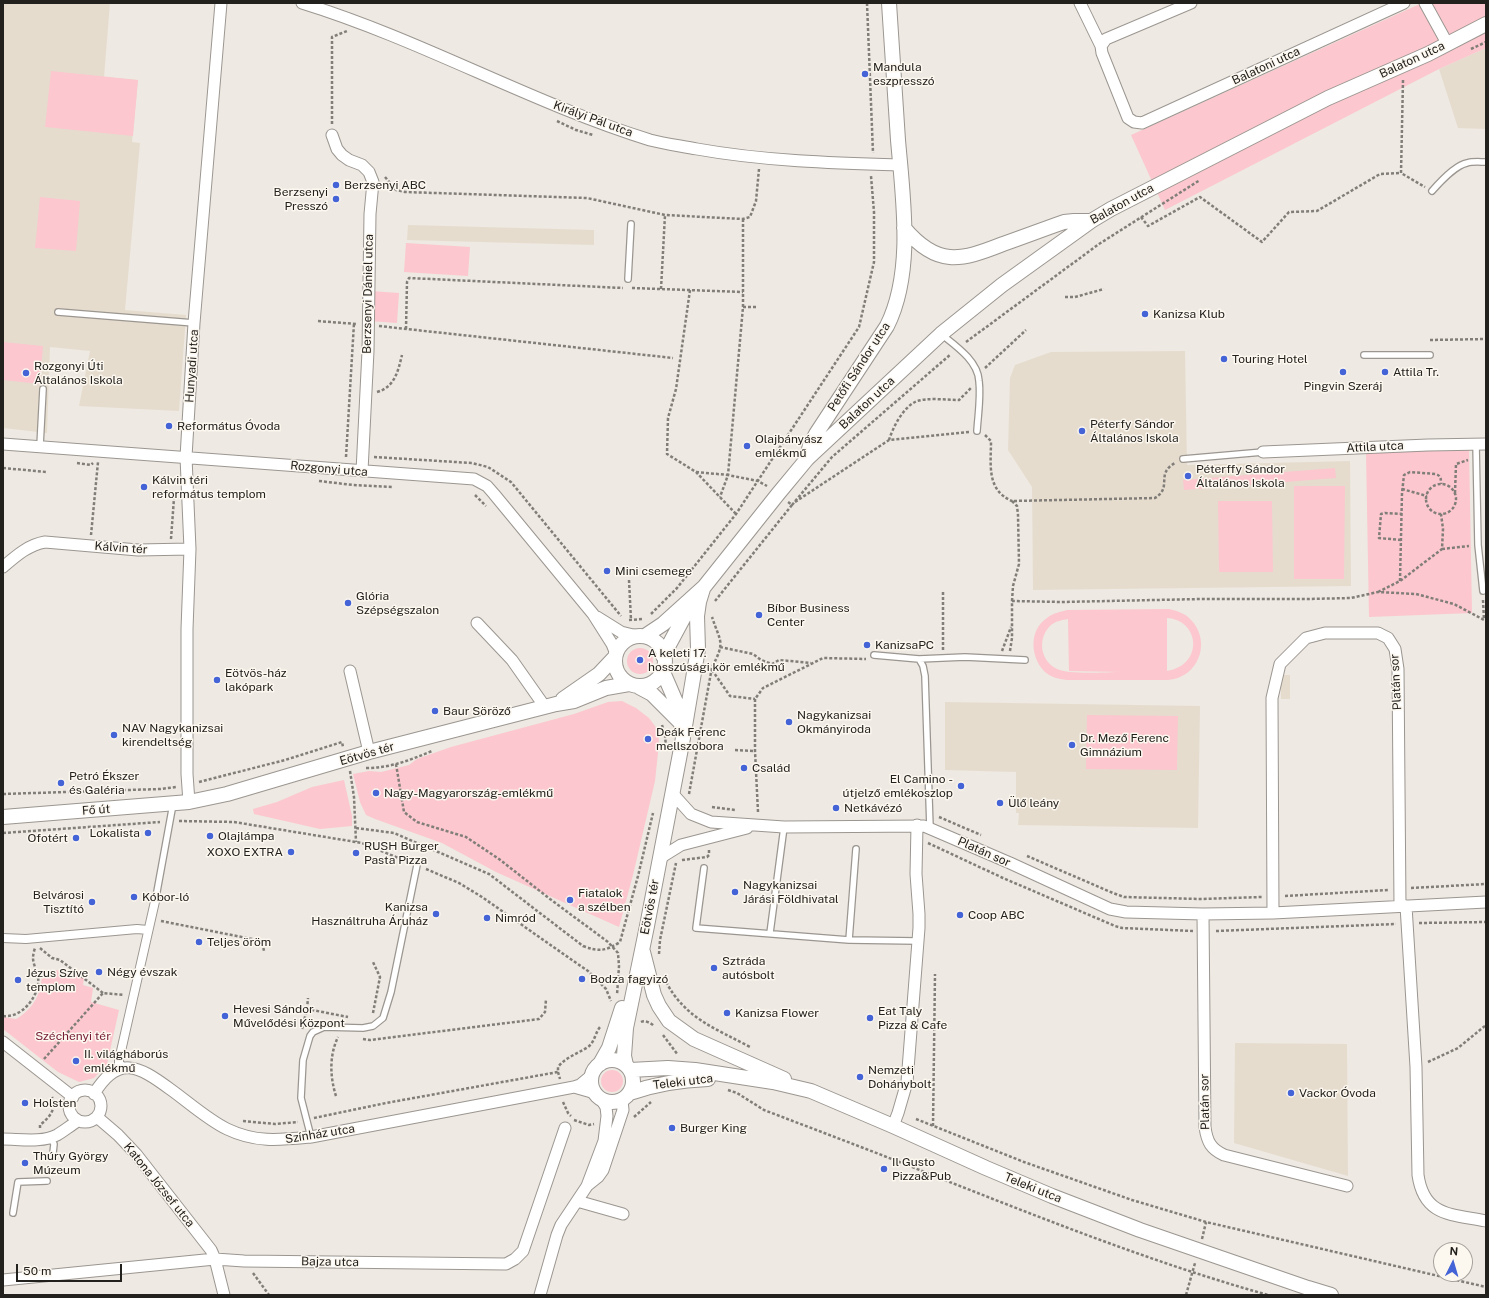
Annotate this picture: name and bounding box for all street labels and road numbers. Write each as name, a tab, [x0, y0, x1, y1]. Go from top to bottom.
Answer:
street label: Balaton utca	[1377, 39, 1447, 81]
street label: Balatoni utca	[1230, 44, 1302, 88]
street label: Királyi Pál utca	[551, 98, 635, 140]
street label: Balaton utca	[1088, 181, 1156, 227]
street label: Berzsenyi Dániel utca	[360, 234, 376, 354]
street label: Petőfi Sándor utca	[825, 320, 893, 414]
street label: Hunyadi utca	[182, 329, 202, 403]
street label: Balaton utca	[836, 374, 898, 432]
street label: Attila utca	[1346, 438, 1404, 456]
street label: Rozgonyi utca	[290, 458, 368, 480]
street label: Kálvin tér	[94, 539, 148, 557]
street label: Platán sor	[1387, 654, 1405, 710]
street label: Eötvös tér	[338, 739, 396, 769]
street label: Fő út	[81, 802, 111, 818]
street label: Platán sor	[955, 834, 1013, 870]
street label: Eötvös tér	[638, 878, 662, 936]
street label: Teleki utca	[652, 1071, 714, 1093]
street label: Platán sor	[1197, 1074, 1213, 1130]
street label: Színház utca	[284, 1121, 356, 1147]
street label: Katona József utca	[121, 1140, 197, 1230]
street label: Teleki utca	[1002, 1170, 1064, 1206]
street label: Bajza utca	[301, 1254, 359, 1270]

